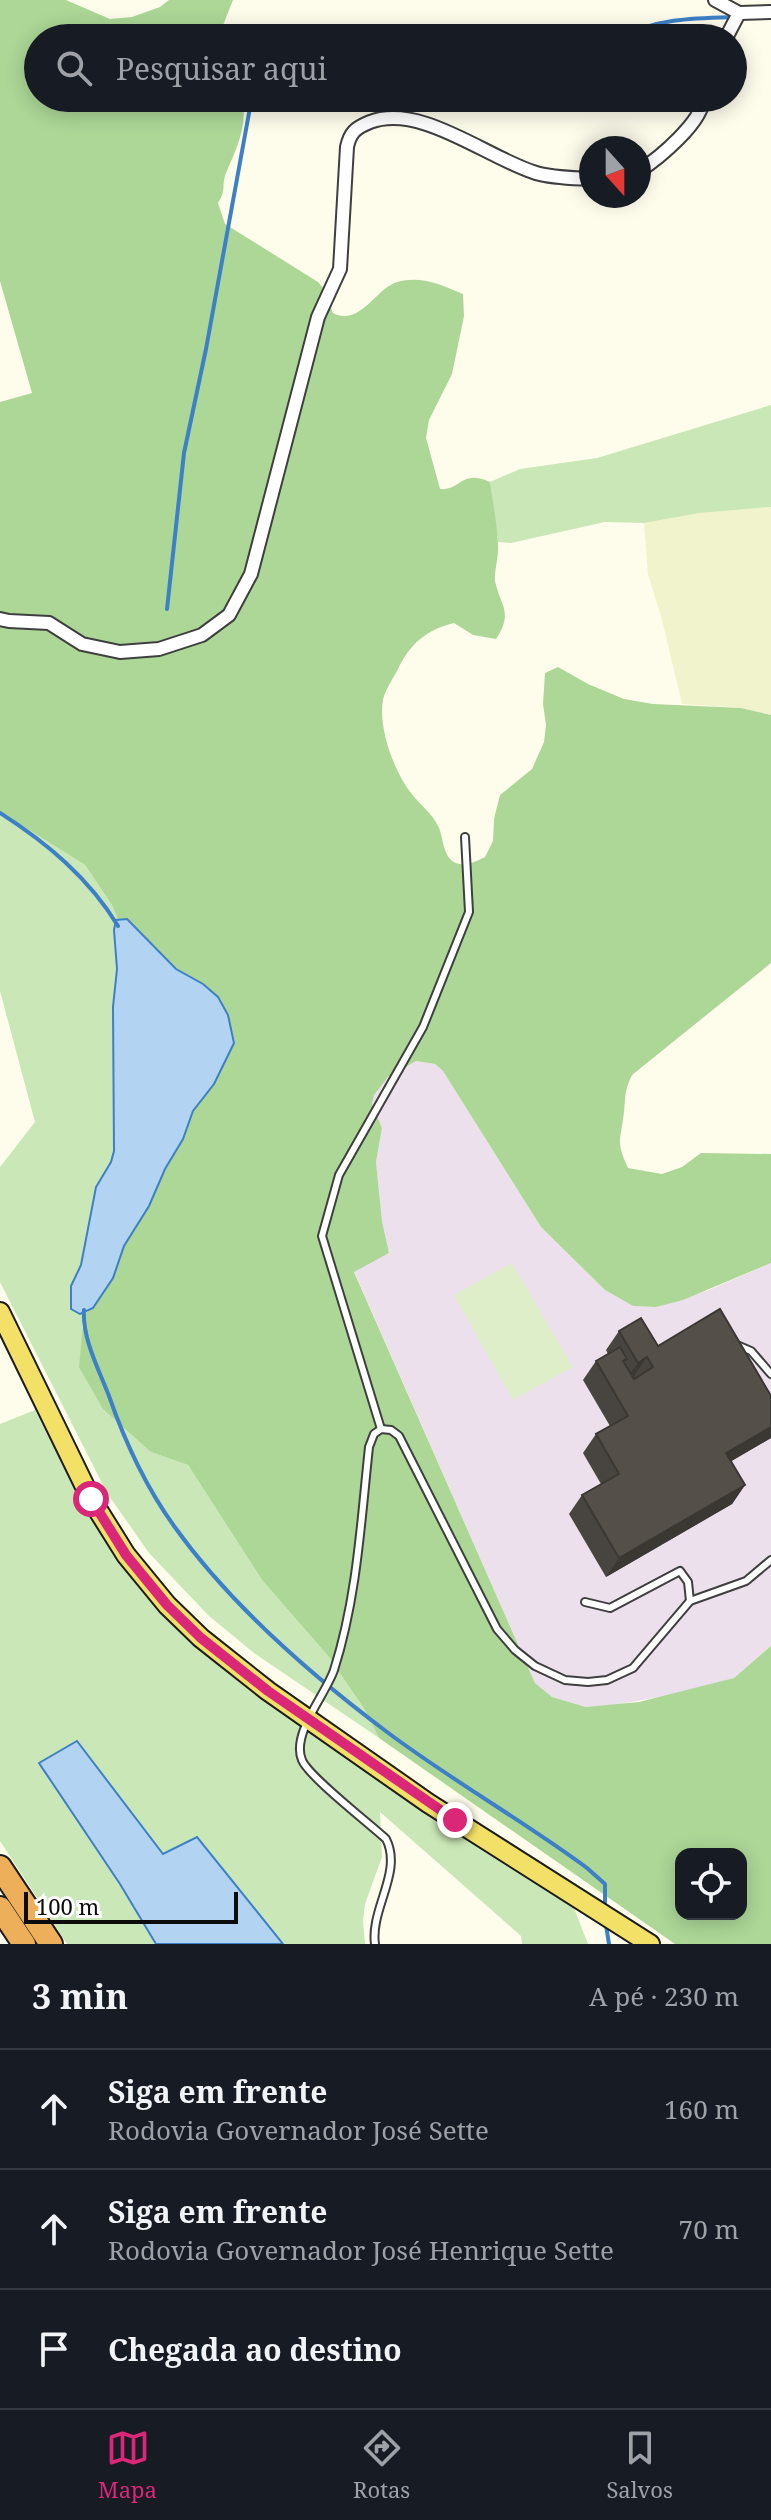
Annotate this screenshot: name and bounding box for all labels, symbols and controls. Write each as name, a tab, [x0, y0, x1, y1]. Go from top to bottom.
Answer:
search box	[24, 24, 747, 112]
icon: search	[52, 46, 96, 90]
text: Pesquisar aqui	[116, 48, 327, 89]
north arrow	[579, 136, 651, 208]
route start	[73, 1481, 109, 1517]
route end	[437, 1802, 473, 1838]
map controls	[675, 1848, 747, 1920]
button: locate	[675, 1848, 747, 1920]
scale bar	[24, 1888, 238, 1924]
text: 100 m	[36, 1891, 99, 1921]
text: 3 min	[32, 1973, 128, 2019]
text: A pé · 230 m	[589, 1978, 739, 2014]
text: Siga em frente	[108, 2071, 327, 2112]
icon: ahead	[32, 2087, 76, 2131]
text: 160 m	[664, 2091, 739, 2127]
text: Rodovia Governador José Sette	[108, 2112, 489, 2148]
text: Siga em frente	[108, 2191, 327, 2232]
icon: ahead	[32, 2207, 76, 2251]
text: 70 m	[679, 2211, 739, 2247]
text: Rodovia Governador José Henrique Sette	[108, 2232, 614, 2268]
icon: arrive	[32, 2327, 76, 2371]
text: Chegada ao destino	[108, 2329, 402, 2370]
tab: Mapa	[98, 2426, 157, 2504]
tab: Rotas	[353, 2426, 410, 2504]
tab: Salvos	[606, 2426, 673, 2504]

